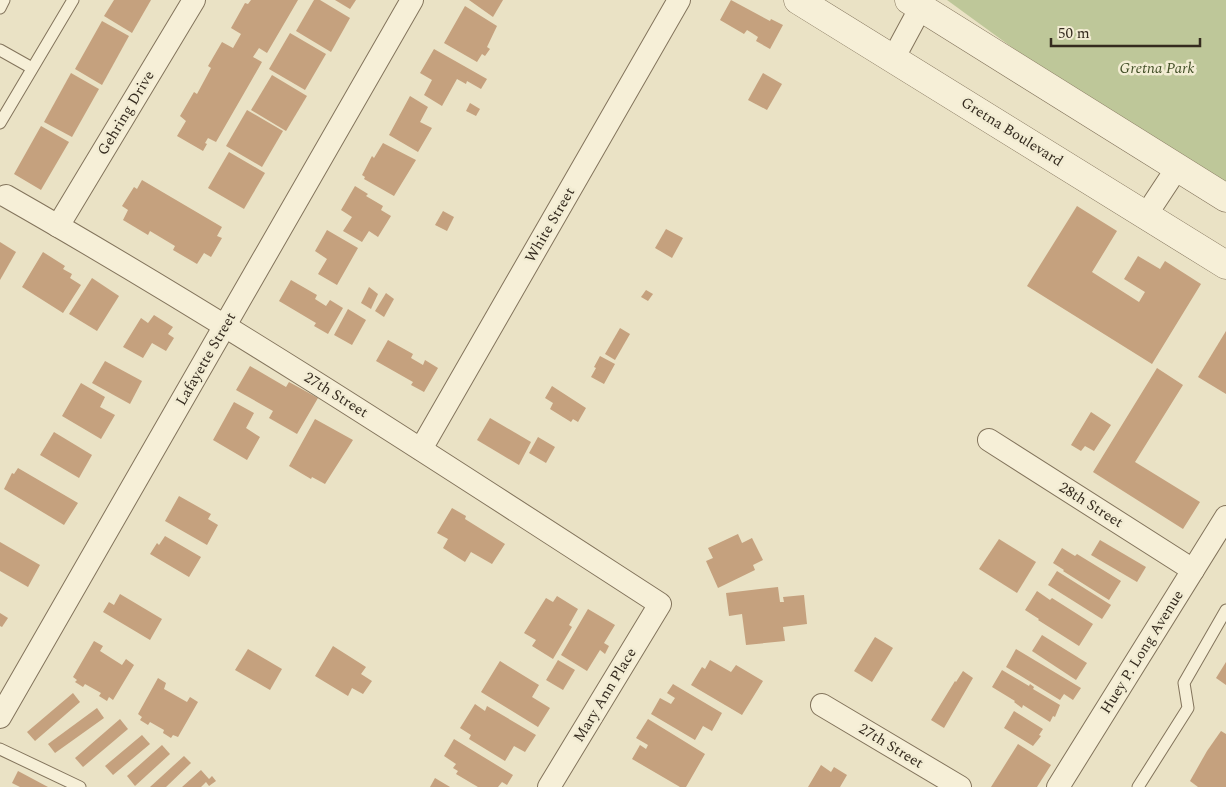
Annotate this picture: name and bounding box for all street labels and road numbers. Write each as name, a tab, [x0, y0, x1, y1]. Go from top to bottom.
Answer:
street label: Gehring Drive	[92, 66, 160, 160]
street label: Gretna Boulevard	[956, 91, 1068, 173]
street label: White Street	[519, 183, 581, 267]
street label: Lafayette Street	[170, 308, 242, 410]
street label: 27th Street	[299, 366, 373, 424]
street label: 28th Street	[1054, 476, 1128, 534]
street label: Huey P. Long Avenue	[1095, 586, 1189, 718]
street label: Mary Ann Place	[568, 643, 642, 747]
street label: 27th Street	[854, 718, 928, 774]

